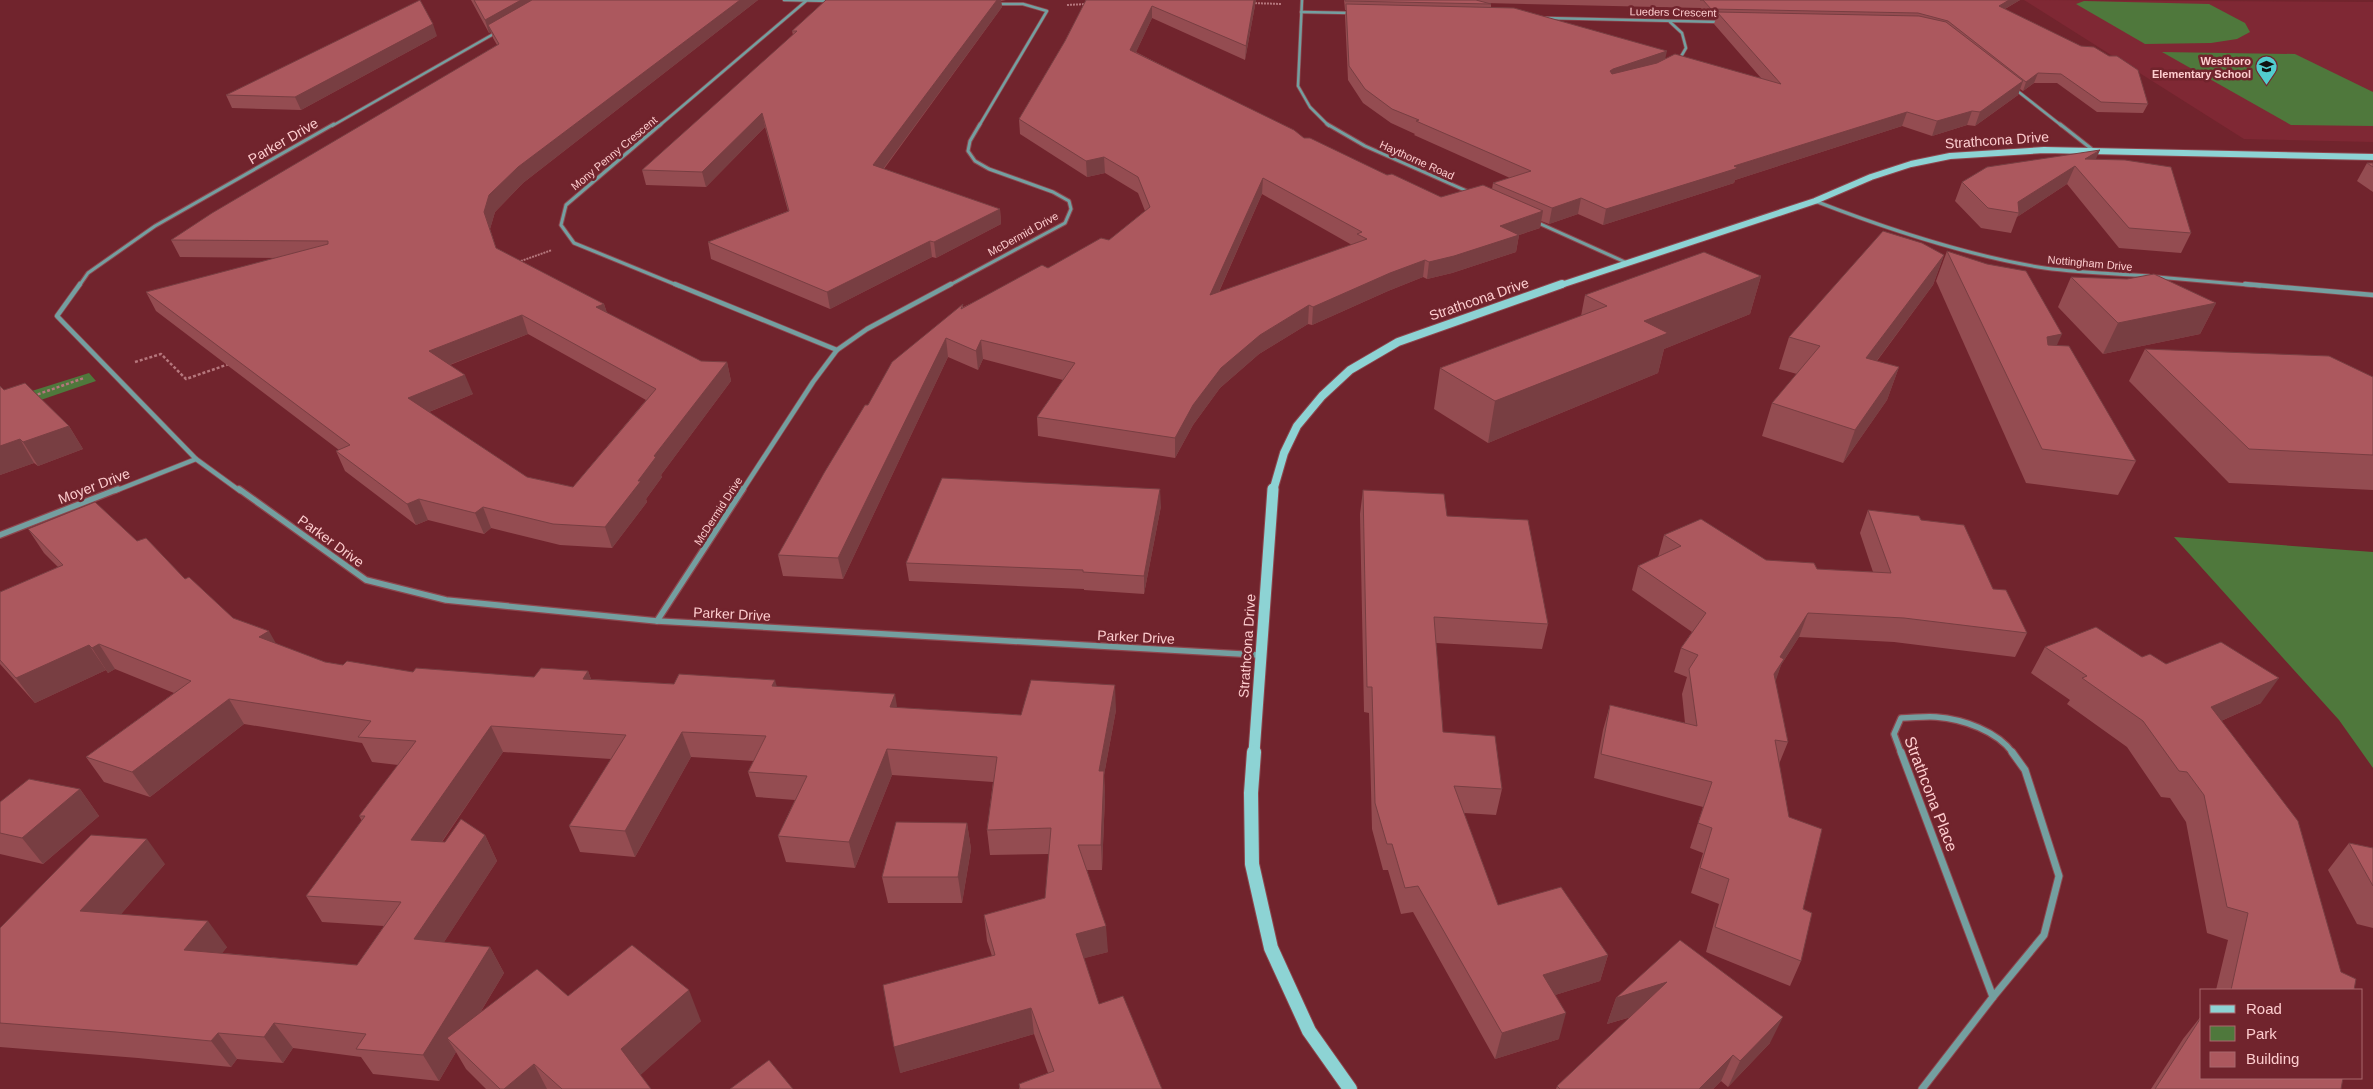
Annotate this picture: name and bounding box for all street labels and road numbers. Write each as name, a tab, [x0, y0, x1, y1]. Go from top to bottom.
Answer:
street label: Lueders Crescent	[1629, 5, 1717, 19]
street label: Mony Penny Crescent	[569, 114, 659, 192]
street label: Parker Drive	[245, 115, 321, 167]
street label: Strathcona Drive	[1944, 128, 2050, 152]
street label: Haythorne Road	[1378, 138, 1456, 182]
street label: McDermid Drive	[986, 210, 1060, 258]
street label: Nottingham Drive	[2047, 253, 2133, 273]
street label: Strathcona Drive	[1427, 274, 1531, 324]
street label: Moyer Drive	[56, 465, 132, 507]
street label: McDermid Drive	[691, 475, 745, 547]
street label: Parker Drive	[295, 512, 367, 570]
street label: Strathcona Drive	[1235, 593, 1259, 699]
street label: Parker Drive	[693, 604, 771, 624]
street label: Parker Drive	[1097, 627, 1175, 647]
street label: Strathcona Place	[1901, 734, 1961, 854]

